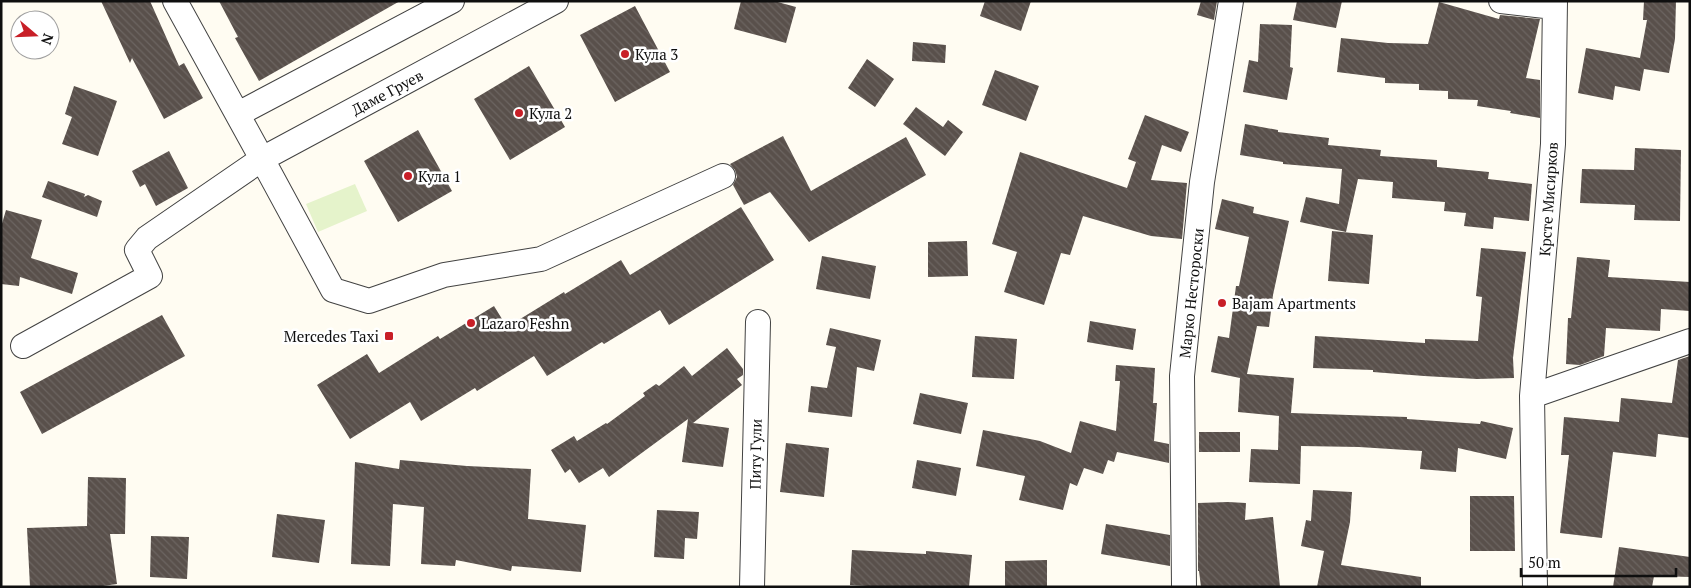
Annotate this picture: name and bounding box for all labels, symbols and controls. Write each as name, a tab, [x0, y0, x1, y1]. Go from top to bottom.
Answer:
north arrow	[10, 10, 60, 60]
text: N	[37, 31, 58, 48]
place label: Кула 3	[635, 44, 678, 64]
marker: Кула 3	[619, 48, 631, 60]
street label: Даме Груев	[348, 65, 426, 119]
place label: Кула 2	[529, 103, 572, 123]
marker: Кула 2	[513, 107, 525, 119]
street label: Крсте Мисирков	[1534, 141, 1562, 257]
place label: Кула 1	[418, 166, 461, 186]
marker: Кула 1	[402, 170, 414, 182]
street label: Марко Нестороски	[1174, 227, 1208, 359]
place label: Bajam Apartments	[1232, 293, 1356, 313]
marker: Bajam Apartments	[1216, 297, 1228, 309]
place label: Lazaro Feshn	[481, 313, 569, 333]
marker: Lazaro Feshn	[465, 317, 477, 329]
place label: Mercedes Taxi	[284, 326, 379, 346]
marker: Mercedes Taxi	[383, 330, 395, 342]
street label: Питу Гули	[744, 418, 766, 490]
scale bar	[1521, 546, 1676, 578]
text: 50 m	[1528, 552, 1561, 572]

